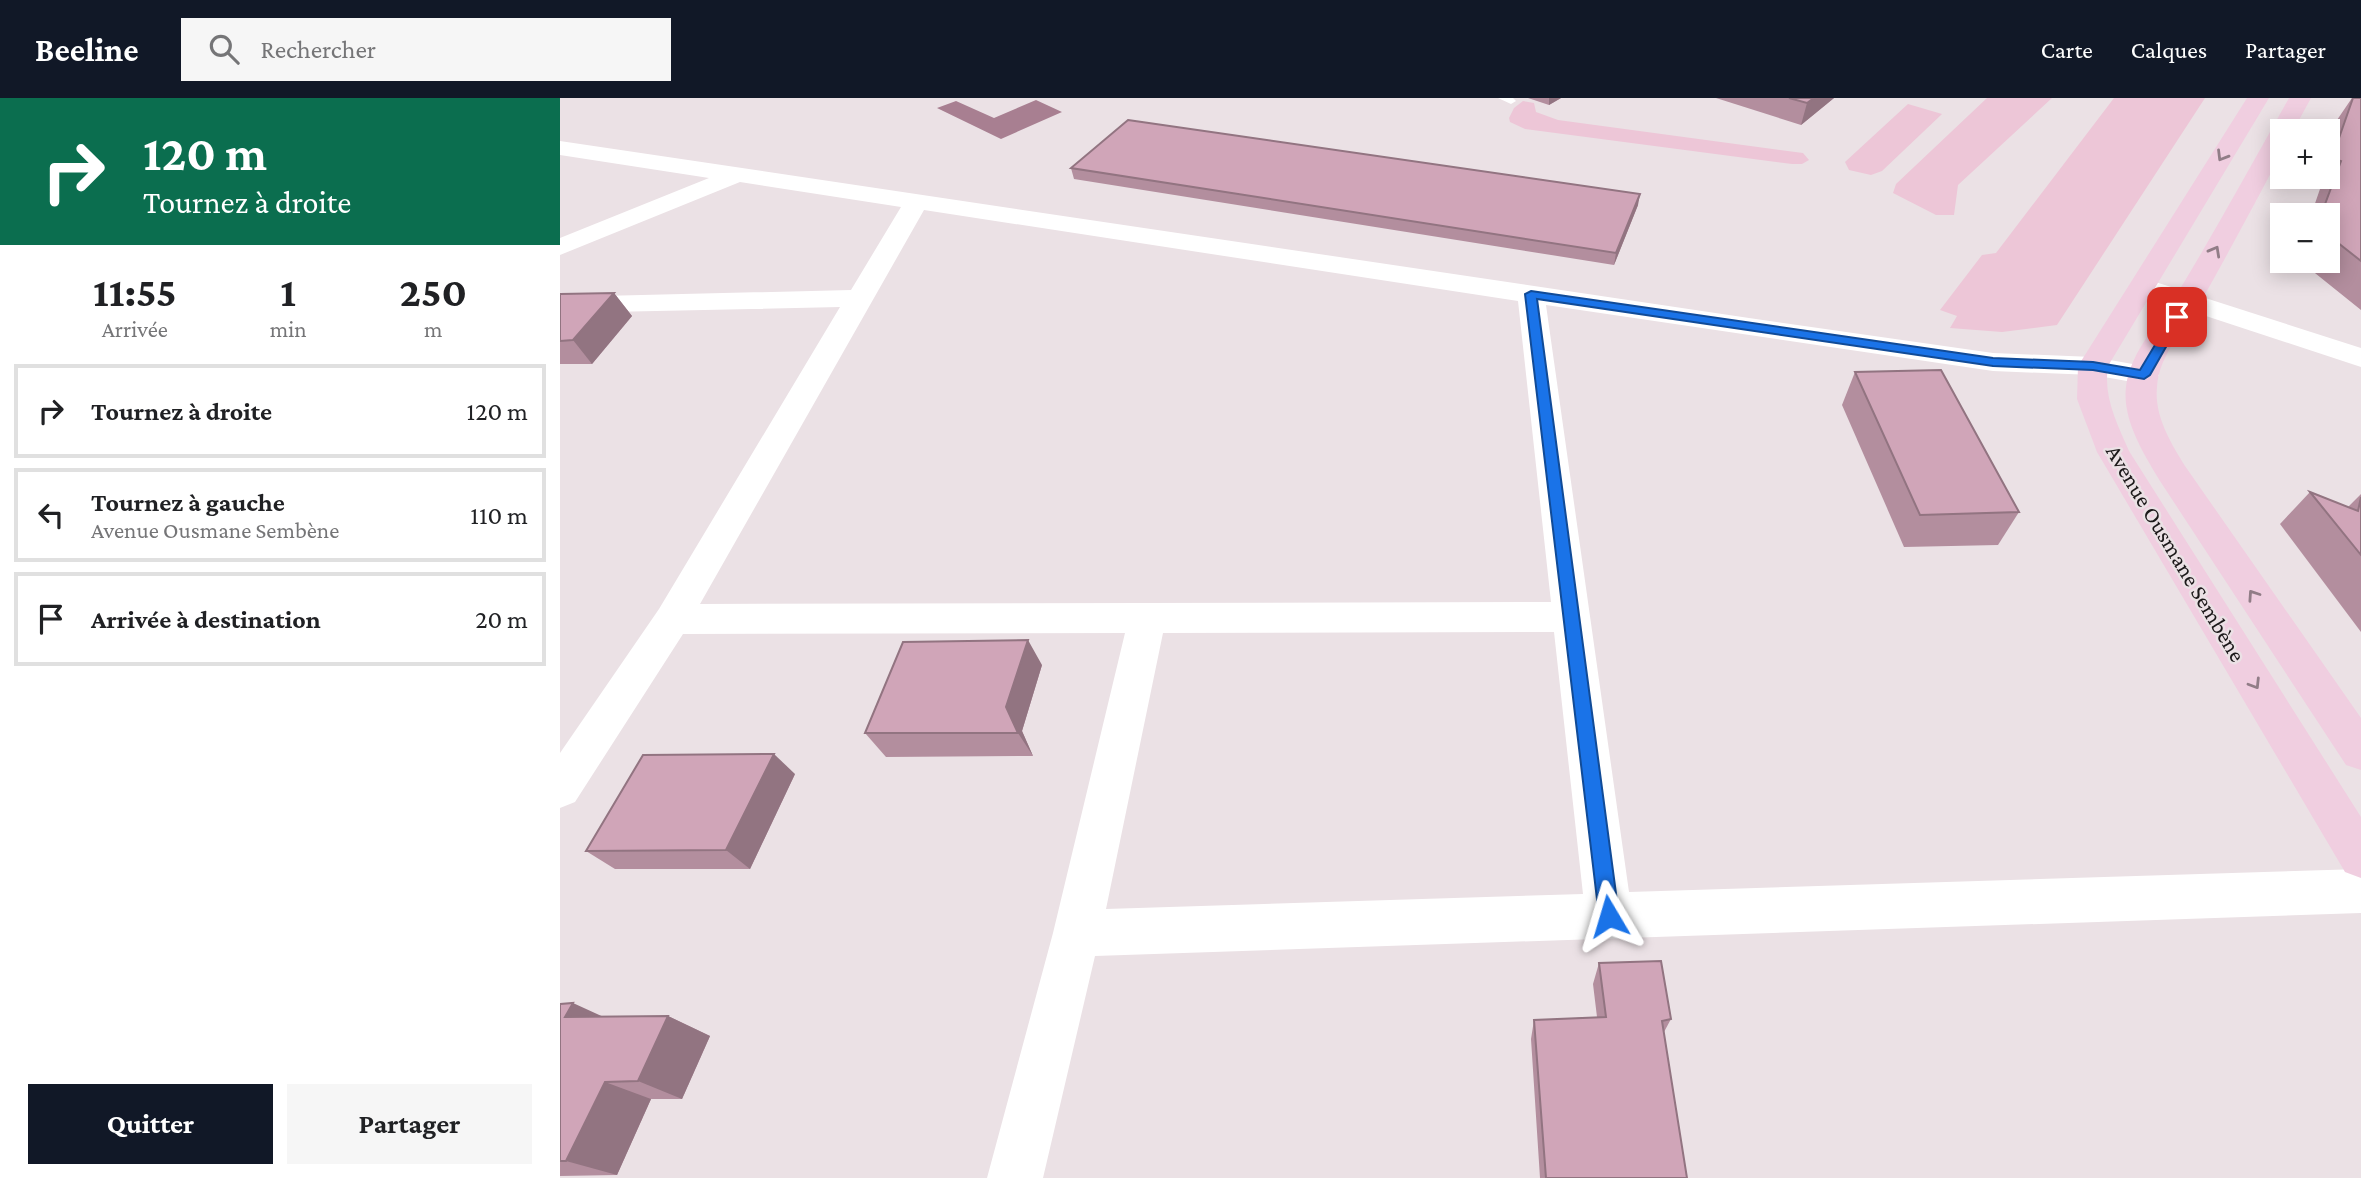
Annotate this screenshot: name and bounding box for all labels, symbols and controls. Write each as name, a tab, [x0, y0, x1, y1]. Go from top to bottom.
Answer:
search box	[181, 18, 671, 81]
icon: search	[205, 30, 243, 68]
text: Beeline	[35, 31, 139, 68]
text: Rechercher	[261, 35, 376, 64]
text: Carte	[2041, 36, 2093, 63]
text: Calques	[2131, 36, 2207, 63]
text: Partager	[2245, 36, 2326, 63]
map controls	[2270, 119, 2340, 273]
button: +	[2270, 119, 2340, 189]
icon: right	[28, 126, 119, 217]
text: 120 m	[143, 126, 267, 181]
one-way arrow	[2217, 149, 2230, 162]
text: Tournez à droite	[143, 184, 351, 220]
button: −	[2270, 203, 2340, 273]
one-way arrow	[2207, 246, 2220, 258]
text: 11:55	[93, 268, 177, 315]
text: 1	[280, 268, 296, 315]
text: 250	[400, 268, 467, 315]
pin	[2147, 287, 2207, 347]
icon: arrive	[2158, 298, 2196, 336]
text: Arrivée	[102, 316, 168, 342]
text: min	[270, 316, 307, 342]
text: m	[424, 316, 443, 342]
icon: right	[32, 392, 70, 430]
text: Tournez à droite	[91, 397, 272, 426]
text: 120 m	[467, 397, 528, 426]
street label: Avenue Ousmane Sembène	[2101, 440, 2251, 666]
text: Tournez à gauche	[91, 488, 285, 517]
icon: left	[32, 496, 70, 534]
text: 110 m	[470, 501, 528, 530]
text: Avenue Ousmane Sembène	[91, 517, 339, 543]
one-way arrow	[2249, 590, 2262, 603]
icon: arrive	[32, 600, 70, 638]
text: Arrivée à destination	[91, 605, 321, 634]
text: 20 m	[475, 605, 528, 634]
one-way arrow	[2247, 676, 2260, 689]
position arrow	[1572, 879, 1646, 953]
button: Quitter	[28, 1084, 273, 1164]
button: Partager	[287, 1084, 532, 1164]

